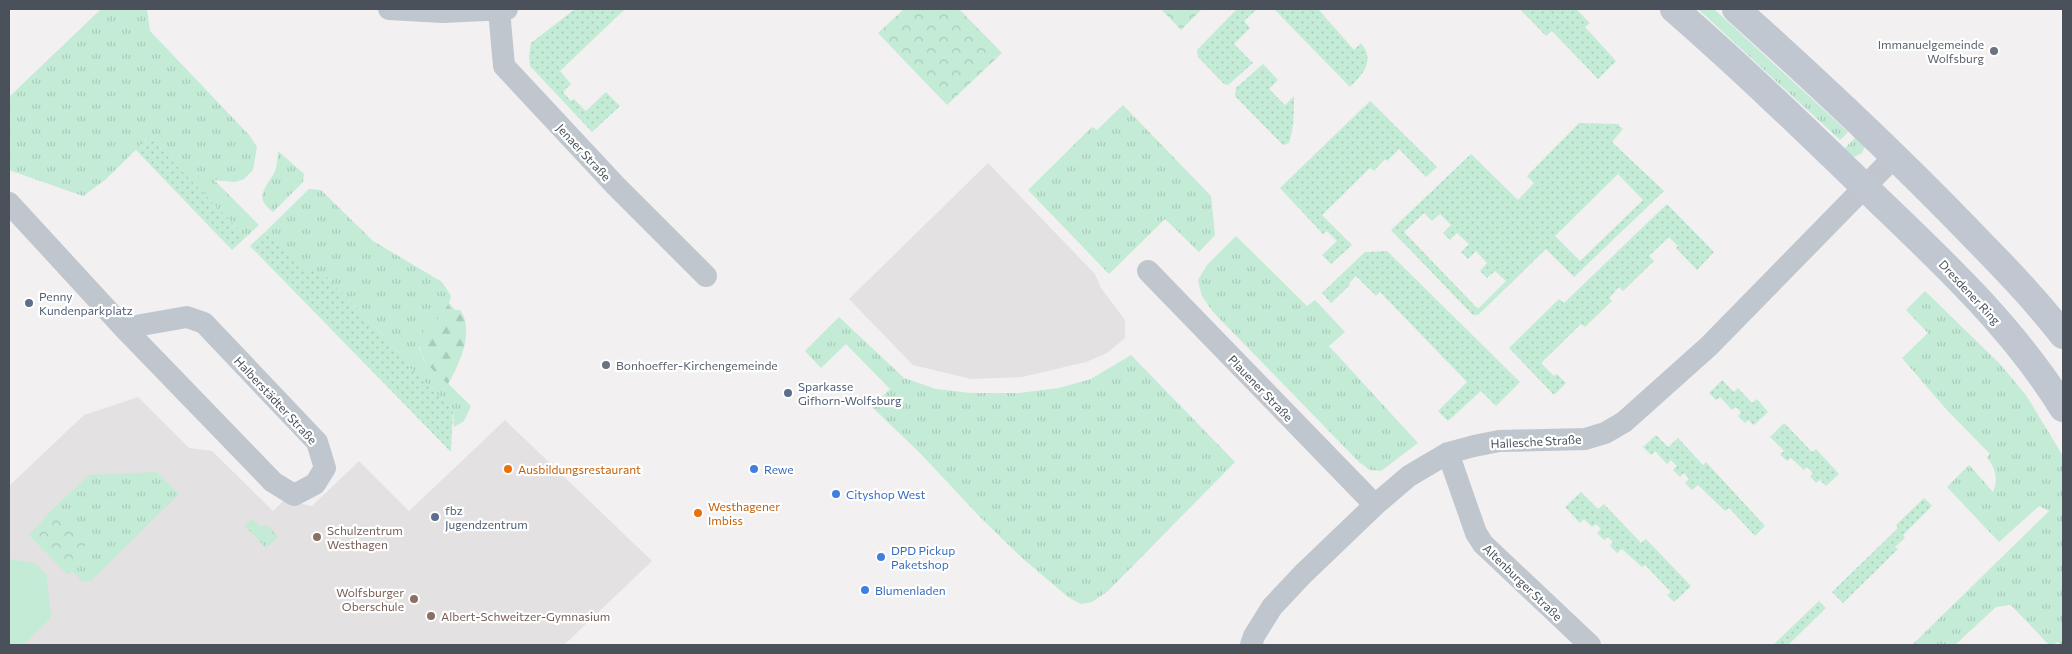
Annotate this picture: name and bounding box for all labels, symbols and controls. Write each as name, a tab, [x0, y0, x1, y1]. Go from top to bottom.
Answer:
place label: Immanuelgemeinde Wolfsburg	[1878, 37, 1984, 65]
marker: Immanuelgemeinde Wolfsburg	[1988, 45, 2000, 57]
street label: Jenaer Straße	[553, 121, 614, 184]
street label: Dresdener Ring	[1936, 257, 2004, 328]
place label: Penny Kundenparkplatz	[39, 289, 133, 317]
marker: Penny Kundenparkplatz	[23, 297, 35, 309]
street label: Plauener Straße	[1226, 352, 1296, 424]
street label: Halberstädter Straße	[232, 353, 320, 447]
place label: Bonhoeffer-Kirchengemeinde	[616, 358, 778, 372]
marker: Bonhoeffer-Kirchengemeinde	[600, 359, 612, 371]
place label: Sparkasse Gifhorn-Wolfsburg	[798, 379, 902, 407]
marker: Sparkasse Gifhorn-Wolfsburg	[782, 387, 794, 399]
street label: Hallesche Straße	[1490, 432, 1582, 450]
place label: Ausbildungsrestaurant	[518, 462, 641, 476]
place label: Rewe	[764, 462, 794, 476]
marker: Ausbildungsrestaurant	[502, 463, 514, 475]
marker: Rewe	[748, 463, 760, 475]
place label: Cityshop West	[846, 487, 925, 501]
marker: Cityshop West	[830, 488, 842, 500]
place label: Westhagener Imbiss	[708, 499, 780, 527]
place label: fbz Jugendzentrum	[445, 503, 528, 532]
marker: Westhagener Imbiss	[692, 507, 704, 519]
marker: fbz Jugendzentrum	[429, 511, 441, 523]
place label: Schulzentrum Westhagen	[327, 523, 403, 551]
marker: Schulzentrum Westhagen	[311, 531, 323, 543]
street label: Altenburger Straße	[1481, 541, 1565, 623]
place label: DPD Pickup Paketshop	[891, 543, 955, 571]
marker: DPD Pickup Paketshop	[875, 551, 887, 563]
place label: Blumenladen	[875, 583, 946, 597]
marker: Blumenladen	[859, 584, 871, 596]
place label: Wolfsburger Oberschule	[336, 585, 404, 613]
marker: Wolfsburger Oberschule	[408, 593, 420, 605]
place label: Albert-Schweitzer-Gymnasium	[441, 609, 610, 623]
marker: Albert-Schweitzer-Gymnasium	[425, 610, 437, 622]

